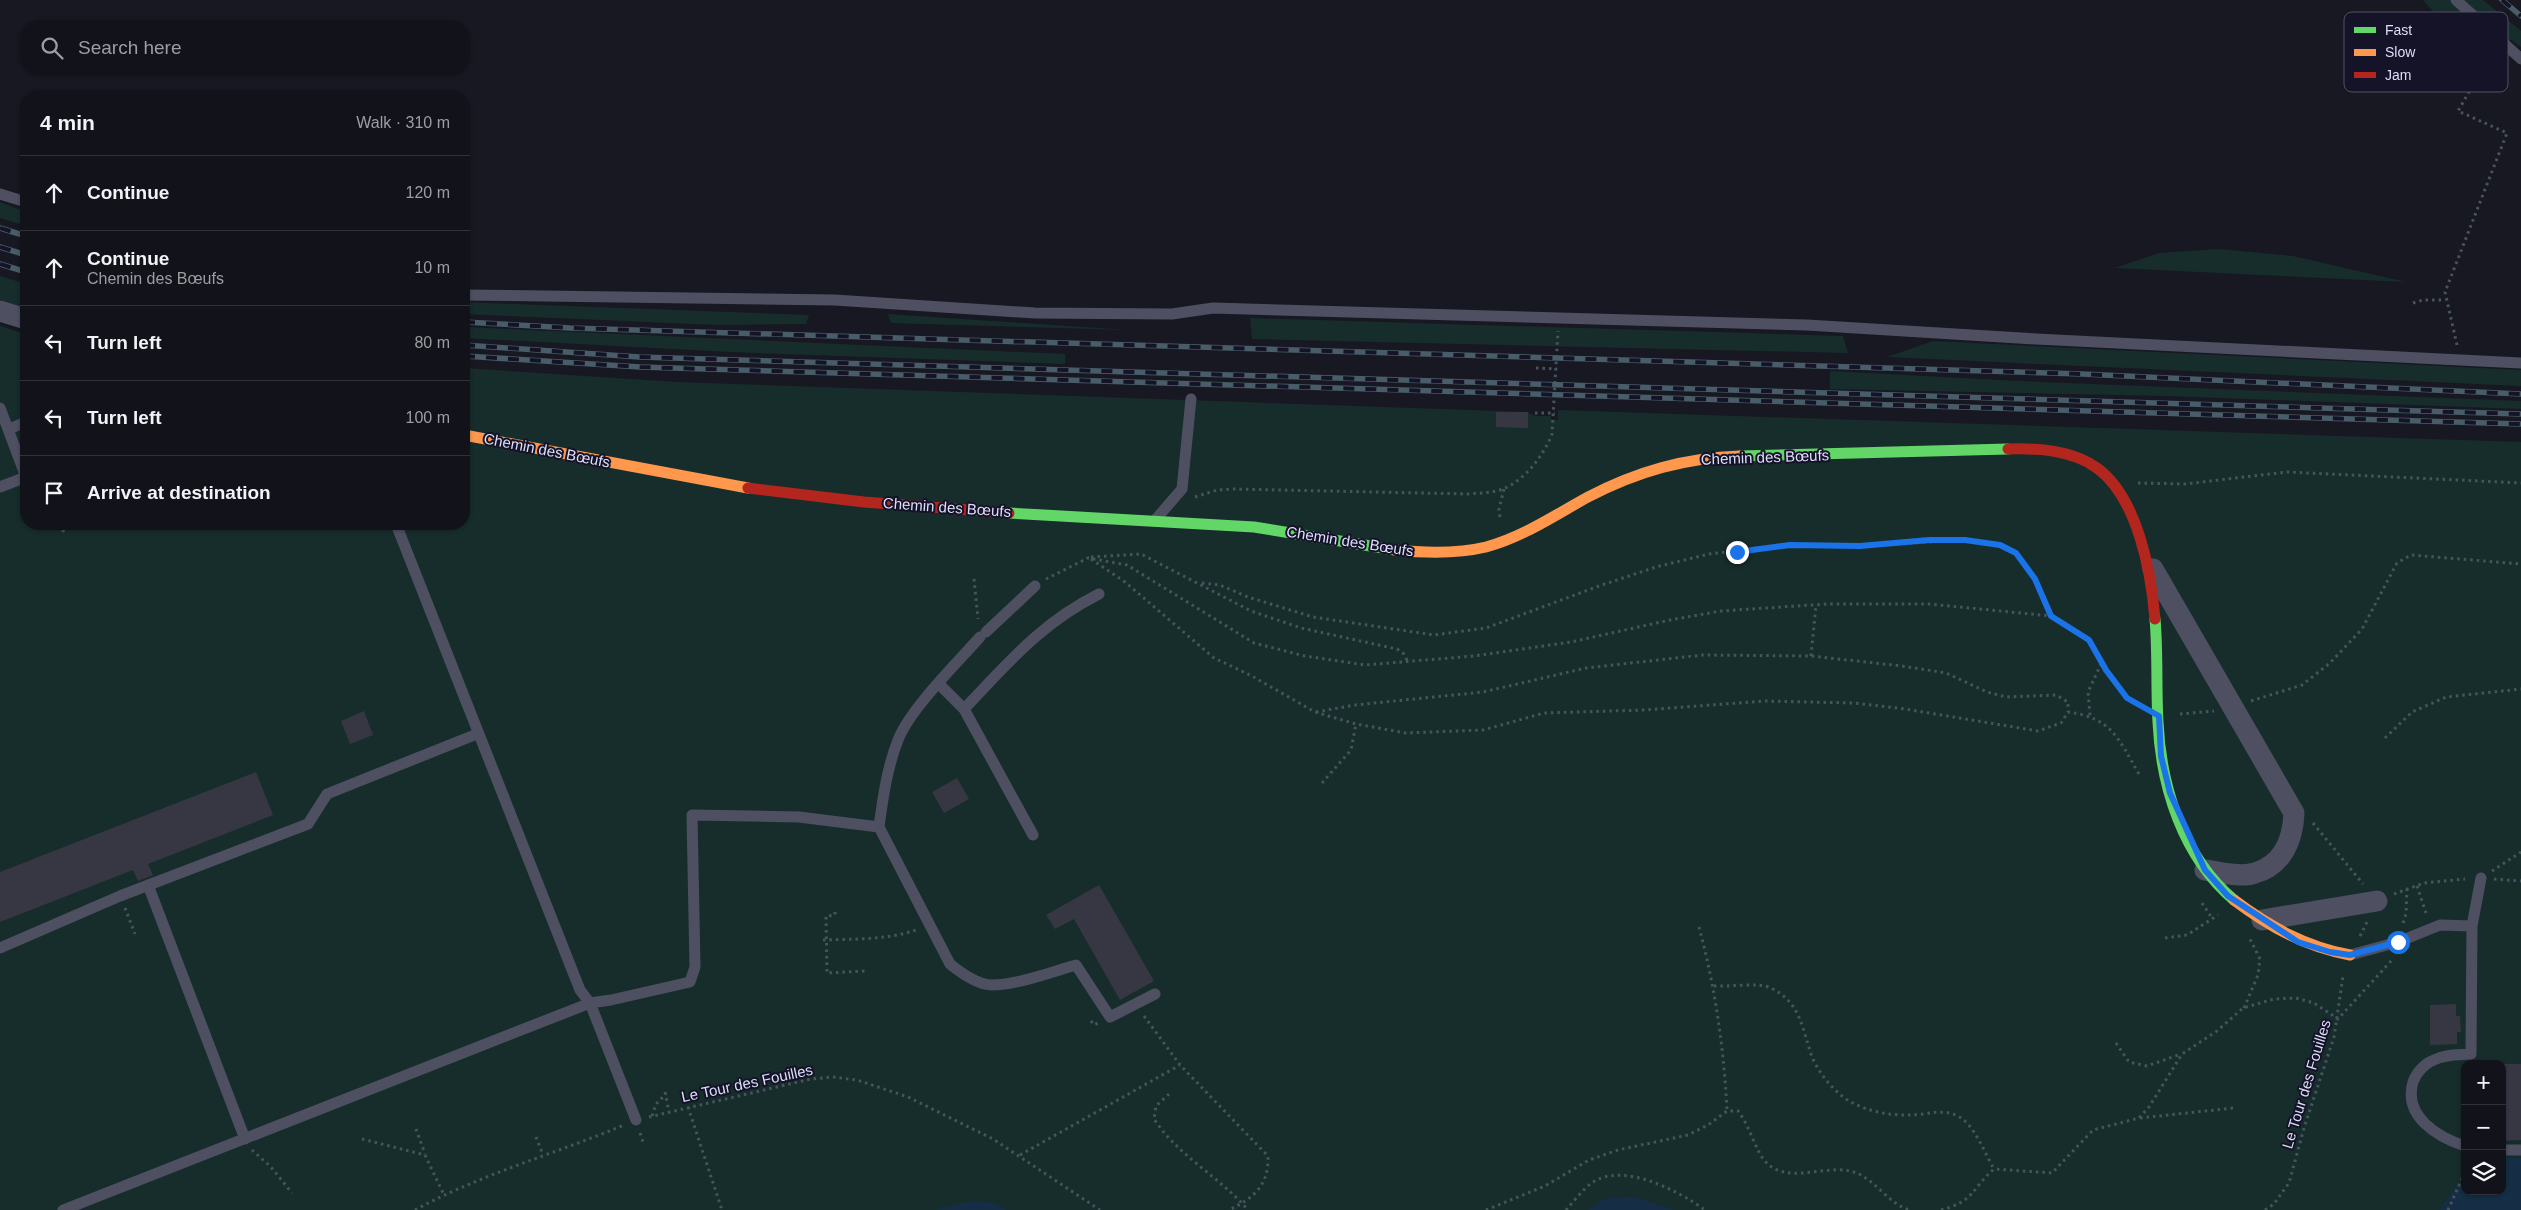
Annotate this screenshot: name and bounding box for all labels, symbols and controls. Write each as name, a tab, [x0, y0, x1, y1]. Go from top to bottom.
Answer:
legend	[2344, 12, 2508, 92]
search box	[20, 20, 470, 75]
text: Fast	[2385, 22, 2412, 38]
icon: search	[38, 34, 66, 62]
text: Search here	[78, 37, 182, 58]
text: Slow	[2385, 44, 2416, 60]
text: Jam	[2385, 67, 2411, 83]
text: 4 min	[40, 111, 95, 134]
text: Walk · 310 m	[356, 114, 450, 131]
icon: ahead	[40, 179, 68, 207]
text: Continue	[87, 182, 169, 203]
text: 120 m	[406, 184, 450, 201]
text: Continue	[87, 248, 169, 269]
icon: ahead	[40, 254, 68, 282]
text: 10 m	[414, 259, 450, 276]
text: Chemin des Bœufs	[87, 270, 224, 287]
icon: left	[40, 329, 68, 357]
text: Turn left	[87, 332, 162, 353]
text: 80 m	[414, 334, 450, 351]
icon: left	[40, 404, 68, 432]
text: Turn left	[87, 407, 162, 428]
text: 100 m	[406, 409, 450, 426]
street label: Chemin des Bœufs	[482, 429, 612, 471]
street label: Chemin des Bœufs	[1701, 446, 1829, 468]
icon: arrive	[40, 479, 68, 507]
text: Arrive at destination	[87, 482, 271, 503]
street label: Chemin des Bœufs	[882, 494, 1012, 520]
street label: Chemin des Bœufs	[1285, 523, 1415, 559]
route end	[1726, 541, 1749, 564]
route start	[2387, 931, 2410, 954]
street label: Le Tour des Fouilles	[2278, 1017, 2334, 1151]
map controls	[2461, 1060, 2506, 1195]
button: +	[2461, 1060, 2506, 1105]
street label: Le Tour des Fouilles	[680, 1061, 814, 1105]
button: −	[2461, 1105, 2506, 1150]
button: layers	[2461, 1150, 2506, 1195]

